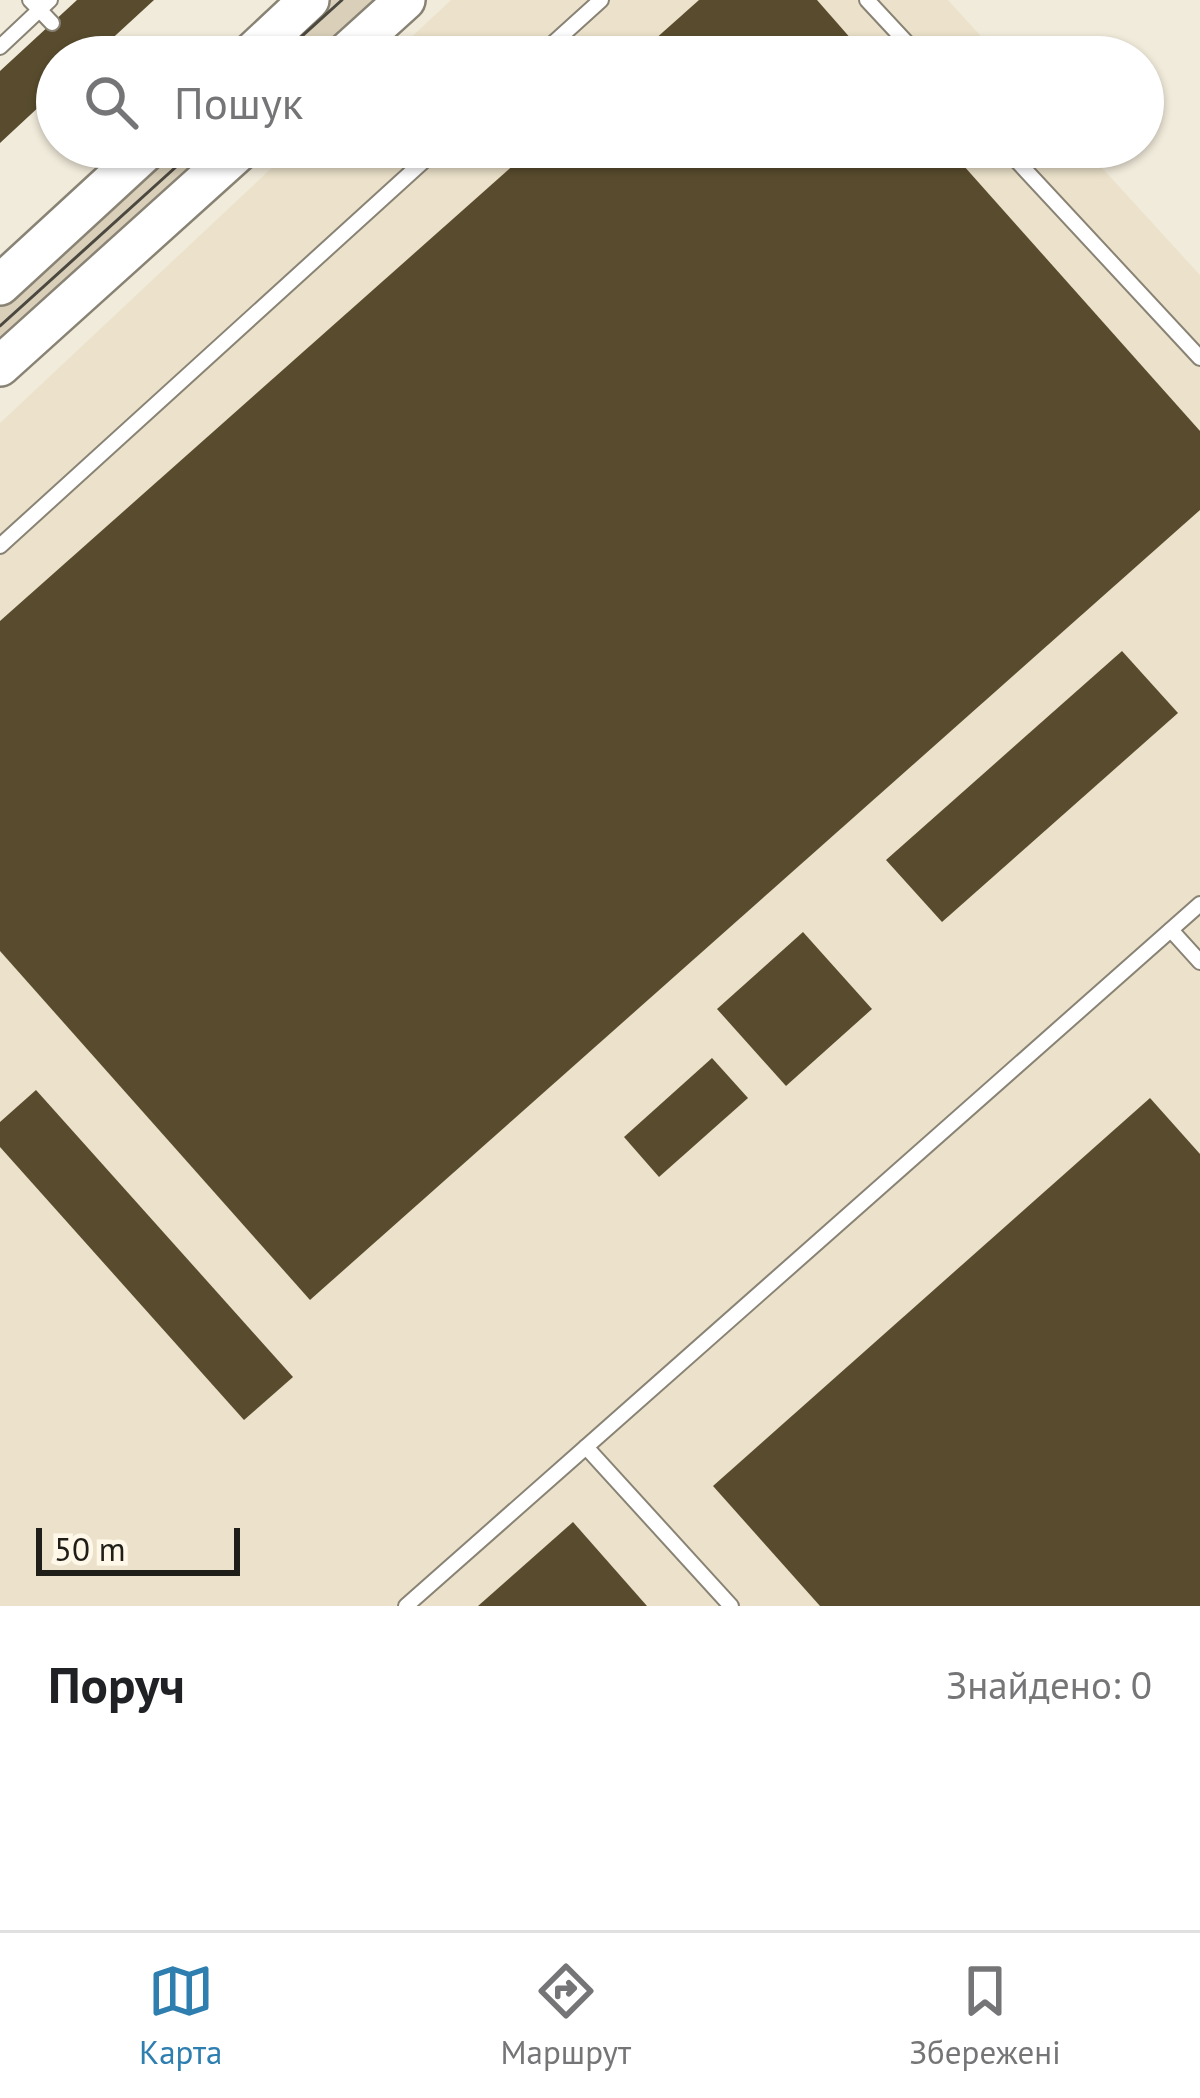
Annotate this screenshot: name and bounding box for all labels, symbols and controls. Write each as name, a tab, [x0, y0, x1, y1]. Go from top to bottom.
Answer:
search box	[36, 36, 1164, 168]
icon: search	[78, 69, 144, 135]
text: Пошук	[174, 73, 303, 131]
scale bar	[36, 1522, 240, 1575]
text: 50 m	[54, 1527, 126, 1570]
text: Поруч	[48, 1651, 185, 1717]
text: Знайдено: 0	[946, 1659, 1152, 1710]
tab: Карта	[139, 1958, 222, 2073]
tab: Маршрут	[501, 1958, 631, 2073]
tab: Збережені	[909, 1958, 1061, 2073]

